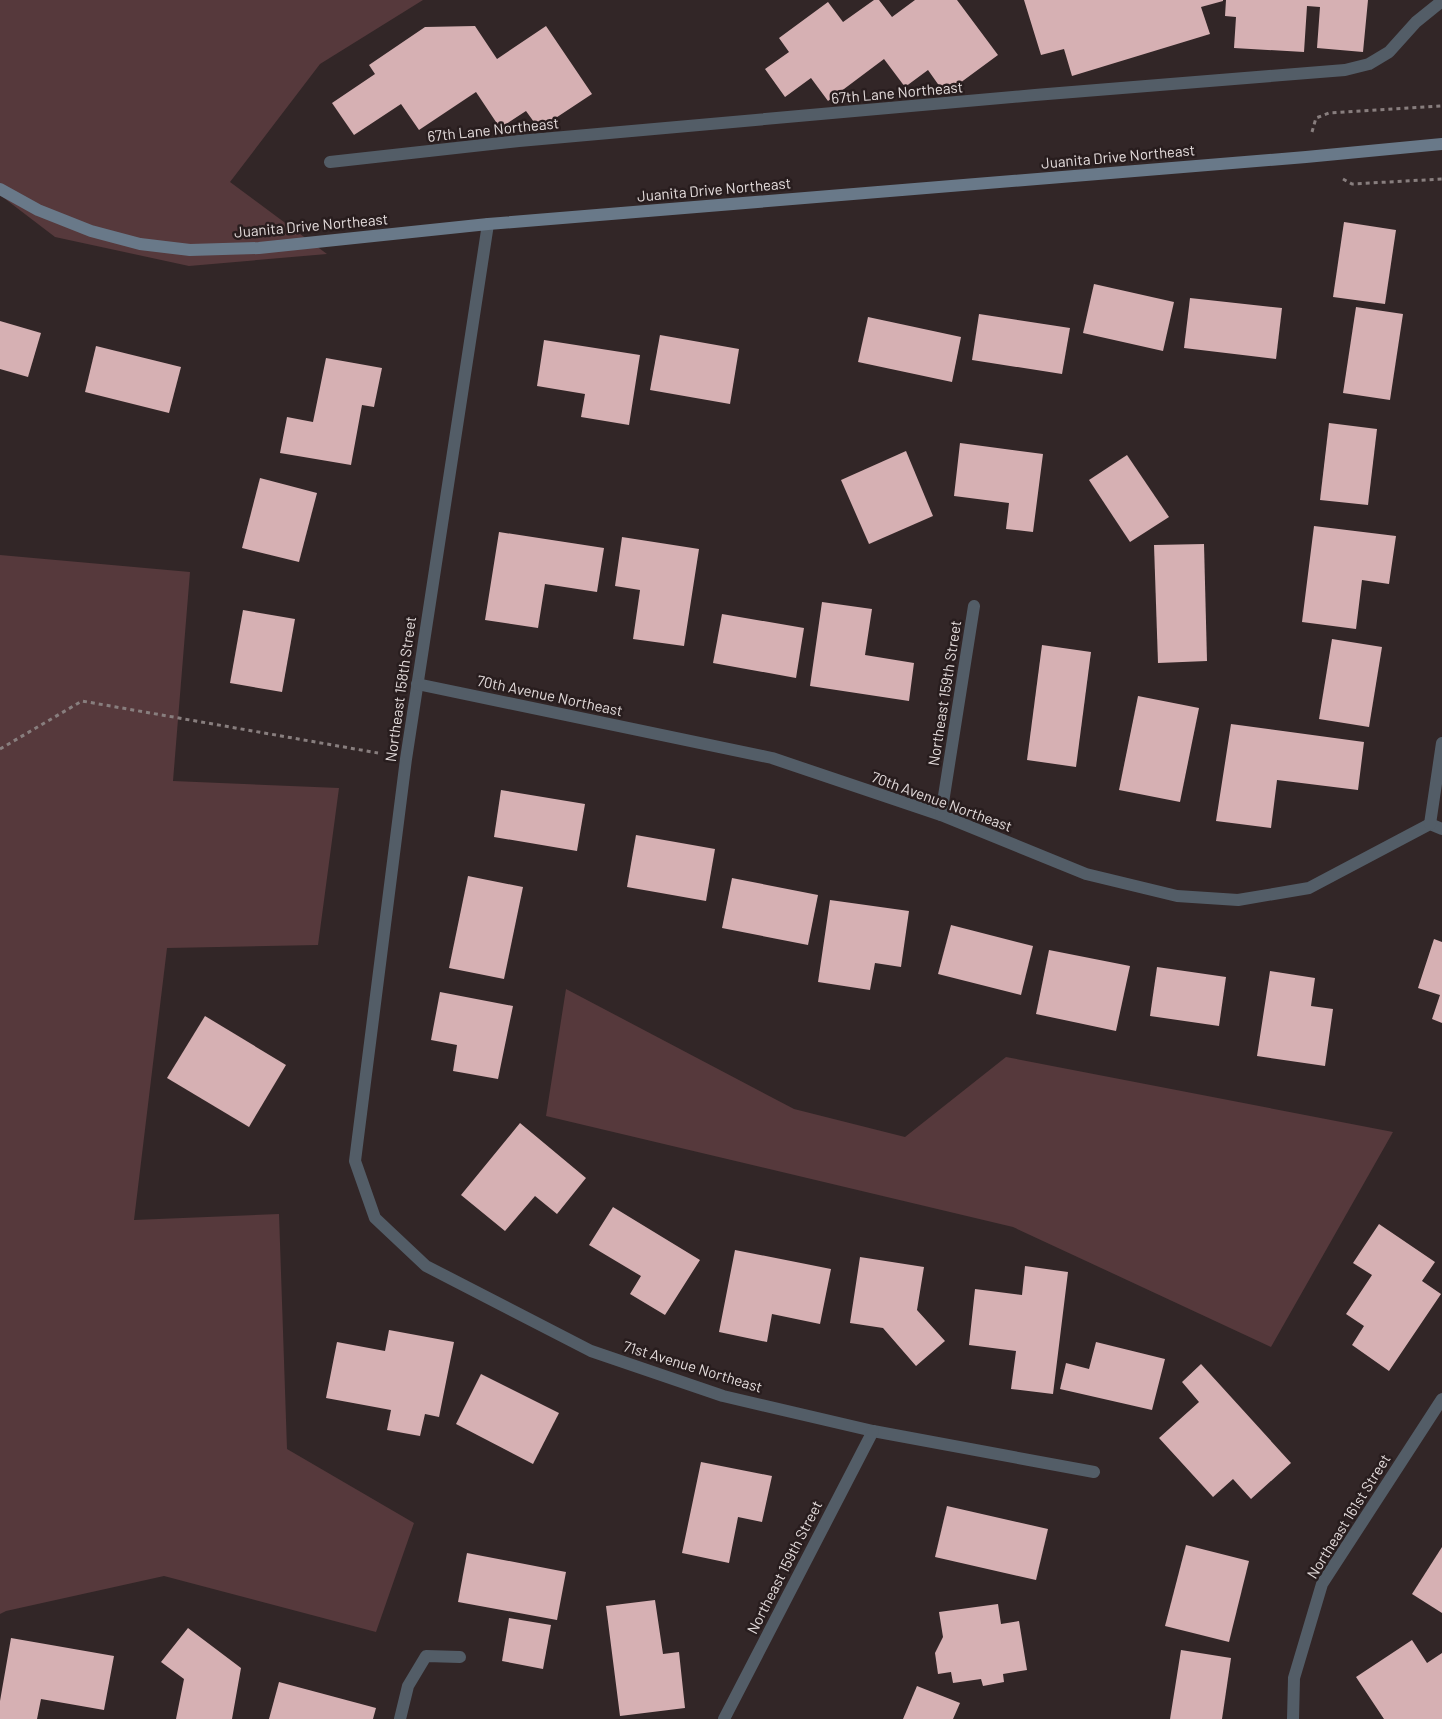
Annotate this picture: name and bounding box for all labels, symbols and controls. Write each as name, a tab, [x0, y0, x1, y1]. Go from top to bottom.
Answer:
street label: 67th Lane Northeast	[830, 77, 964, 107]
street label: 67th Lane Northeast	[426, 113, 560, 145]
street label: Juanita Drive Northeast	[1040, 140, 1196, 172]
street label: Juanita Drive Northeast	[636, 173, 792, 205]
street label: Juanita Drive Northeast	[233, 209, 389, 241]
street label: Northeast 158th Street	[381, 615, 419, 763]
street label: Northeast 159th Street	[924, 619, 964, 767]
street label: 70th Avenue Northeast	[476, 671, 624, 719]
street label: 70th Avenue Northeast	[869, 767, 1015, 835]
street label: 71st Avenue Northeast	[621, 1336, 765, 1396]
street label: Northeast 161st Street	[1302, 1450, 1394, 1582]
street label: Northeast 159th Street	[743, 1497, 825, 1637]

